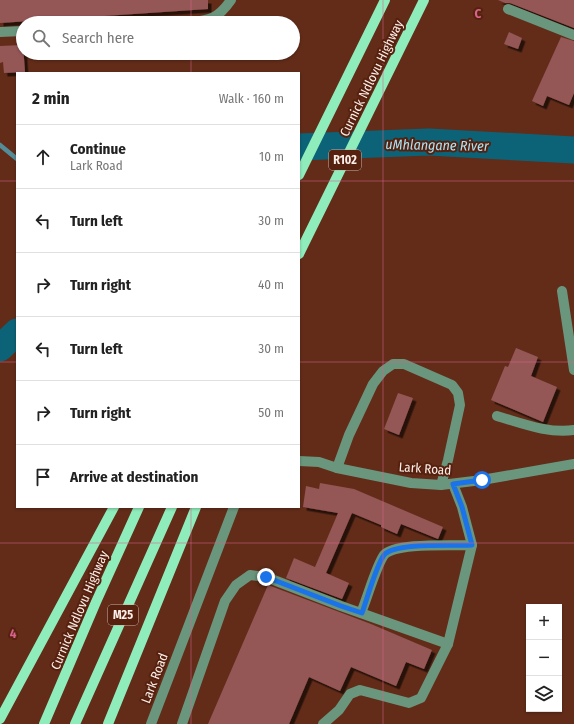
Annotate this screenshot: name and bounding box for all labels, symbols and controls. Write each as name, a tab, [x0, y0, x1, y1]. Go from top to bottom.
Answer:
text: C	[475, 6, 482, 21]
search box	[16, 16, 300, 60]
street label: Curnick Ndlovu Highway	[337, 17, 406, 139]
icon: search	[30, 27, 52, 49]
text: Search here	[62, 29, 134, 47]
text: 2 min	[32, 88, 70, 109]
text: Walk · 160 m	[219, 91, 284, 106]
water label: uMhlangane River	[385, 136, 490, 155]
text: Continue	[70, 140, 126, 158]
icon: ahead	[32, 146, 54, 168]
text: 10 m	[259, 149, 284, 164]
road number: R102	[329, 150, 361, 170]
text: Lark Road	[70, 158, 123, 173]
icon: left	[32, 210, 54, 232]
text: Turn left	[70, 212, 123, 230]
text: 30 m	[258, 213, 284, 228]
icon: right	[32, 274, 54, 296]
text: Turn right	[70, 276, 131, 294]
text: 40 m	[258, 277, 284, 292]
icon: left	[32, 338, 54, 360]
text: Turn left	[70, 340, 123, 358]
text: 30 m	[258, 341, 284, 356]
icon: right	[32, 402, 54, 424]
text: Turn right	[70, 404, 131, 422]
text: 50 m	[258, 405, 284, 420]
street label: Lark Road	[398, 459, 452, 478]
icon: arrive	[32, 466, 54, 488]
text: Arrive at destination	[70, 468, 198, 486]
route start	[473, 471, 491, 489]
street label: Curnick Ndlovu Highway	[48, 548, 111, 672]
route end	[257, 568, 275, 586]
map controls	[526, 604, 562, 712]
button: +	[526, 604, 562, 640]
road number: M25	[108, 605, 138, 625]
text: 4	[10, 626, 17, 641]
button: −	[526, 640, 562, 676]
street label: Lark Road	[138, 651, 171, 705]
button: layers	[526, 676, 562, 712]

